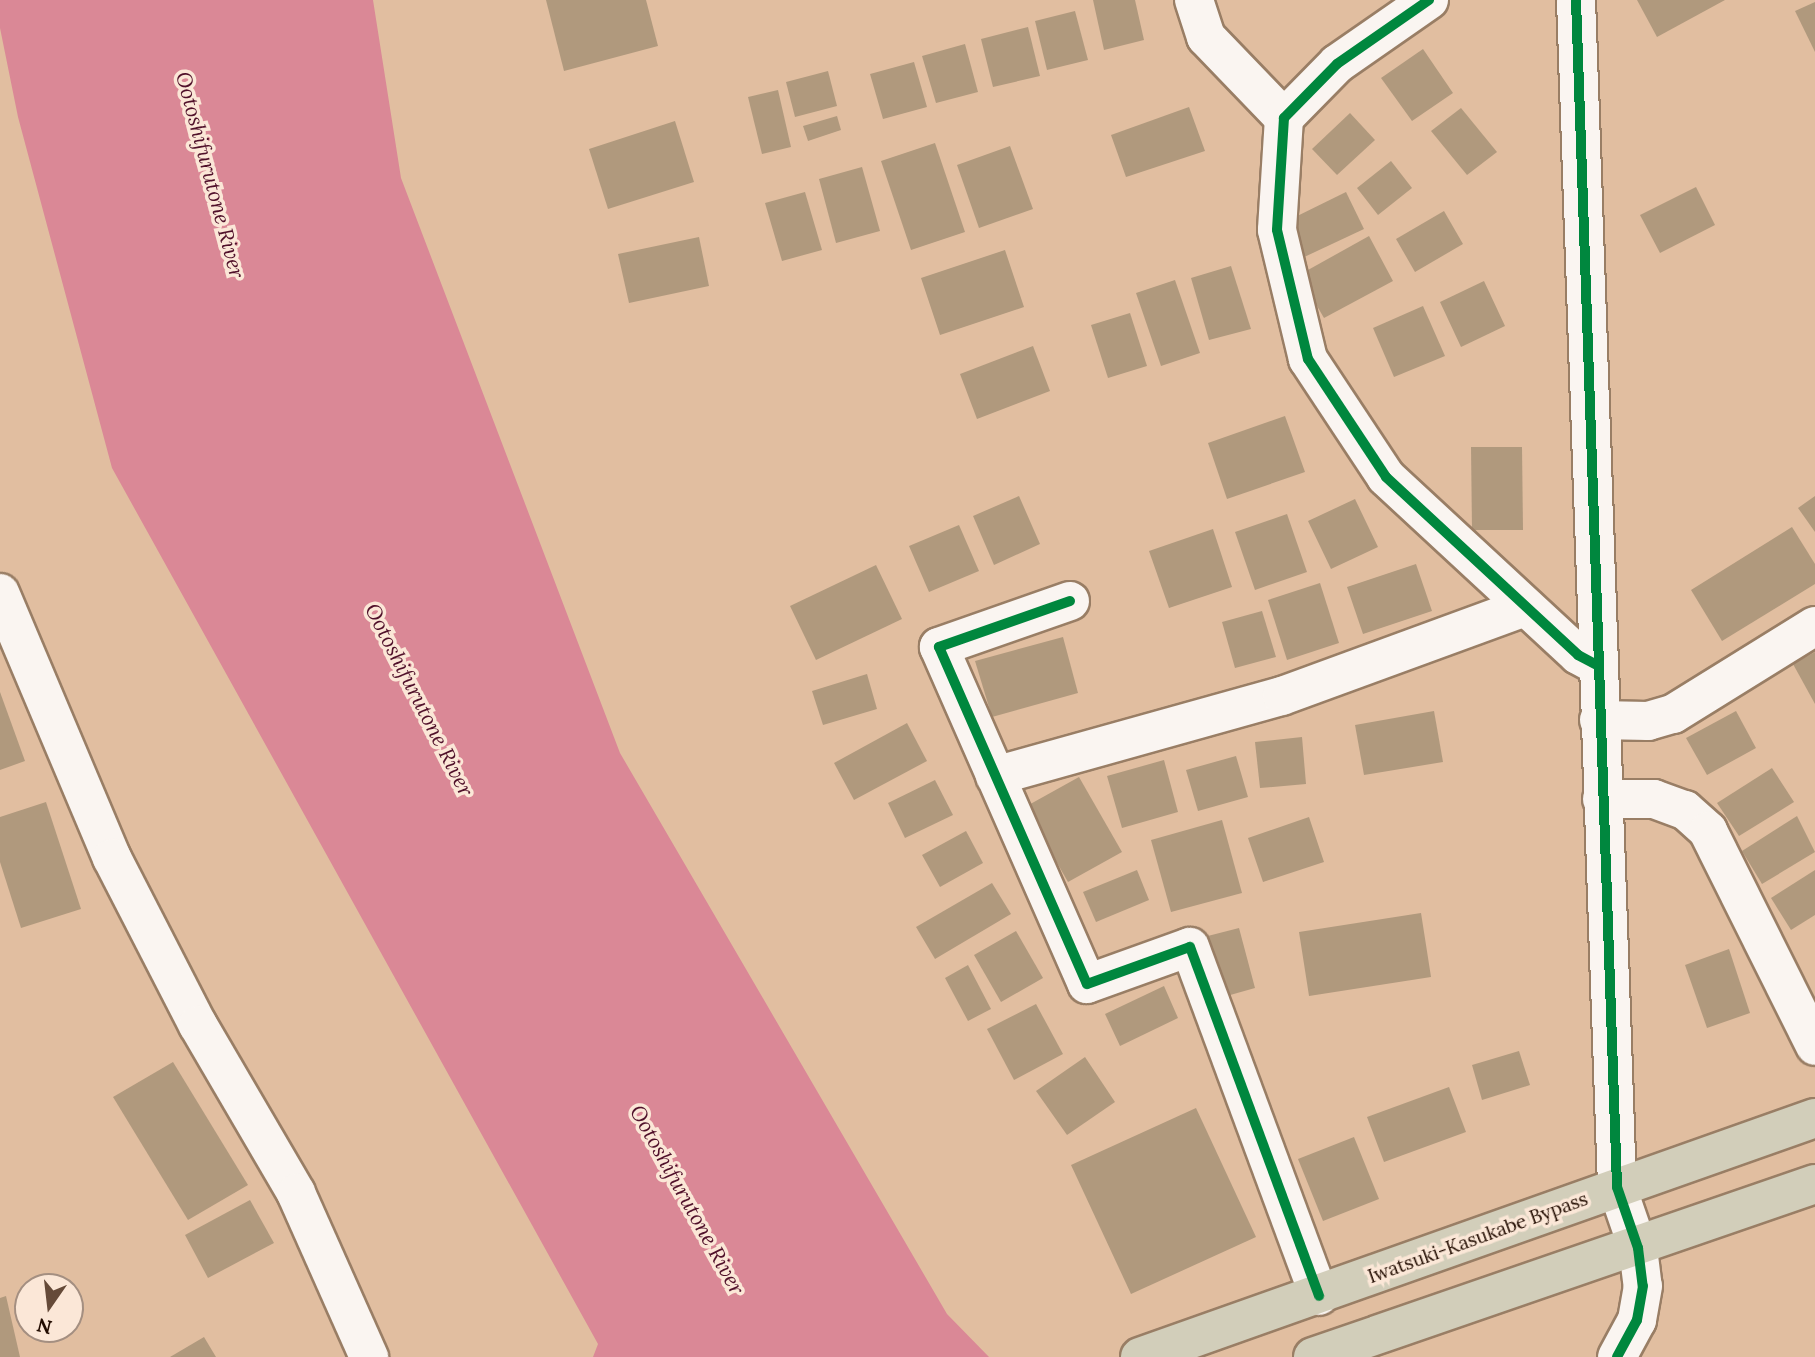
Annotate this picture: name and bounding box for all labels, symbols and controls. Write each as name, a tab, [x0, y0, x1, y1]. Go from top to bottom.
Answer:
water label: Ootoshifurutone River	[170, 69, 250, 281]
water label: Ootoshifurutone River	[359, 599, 479, 801]
water label: Ootoshifurutone River	[624, 1101, 750, 1299]
street label: Iwatsuki-Kasukabe Bypass	[1365, 1188, 1591, 1288]
north arrow	[14, 1273, 84, 1343]
text: N	[34, 1313, 54, 1340]

